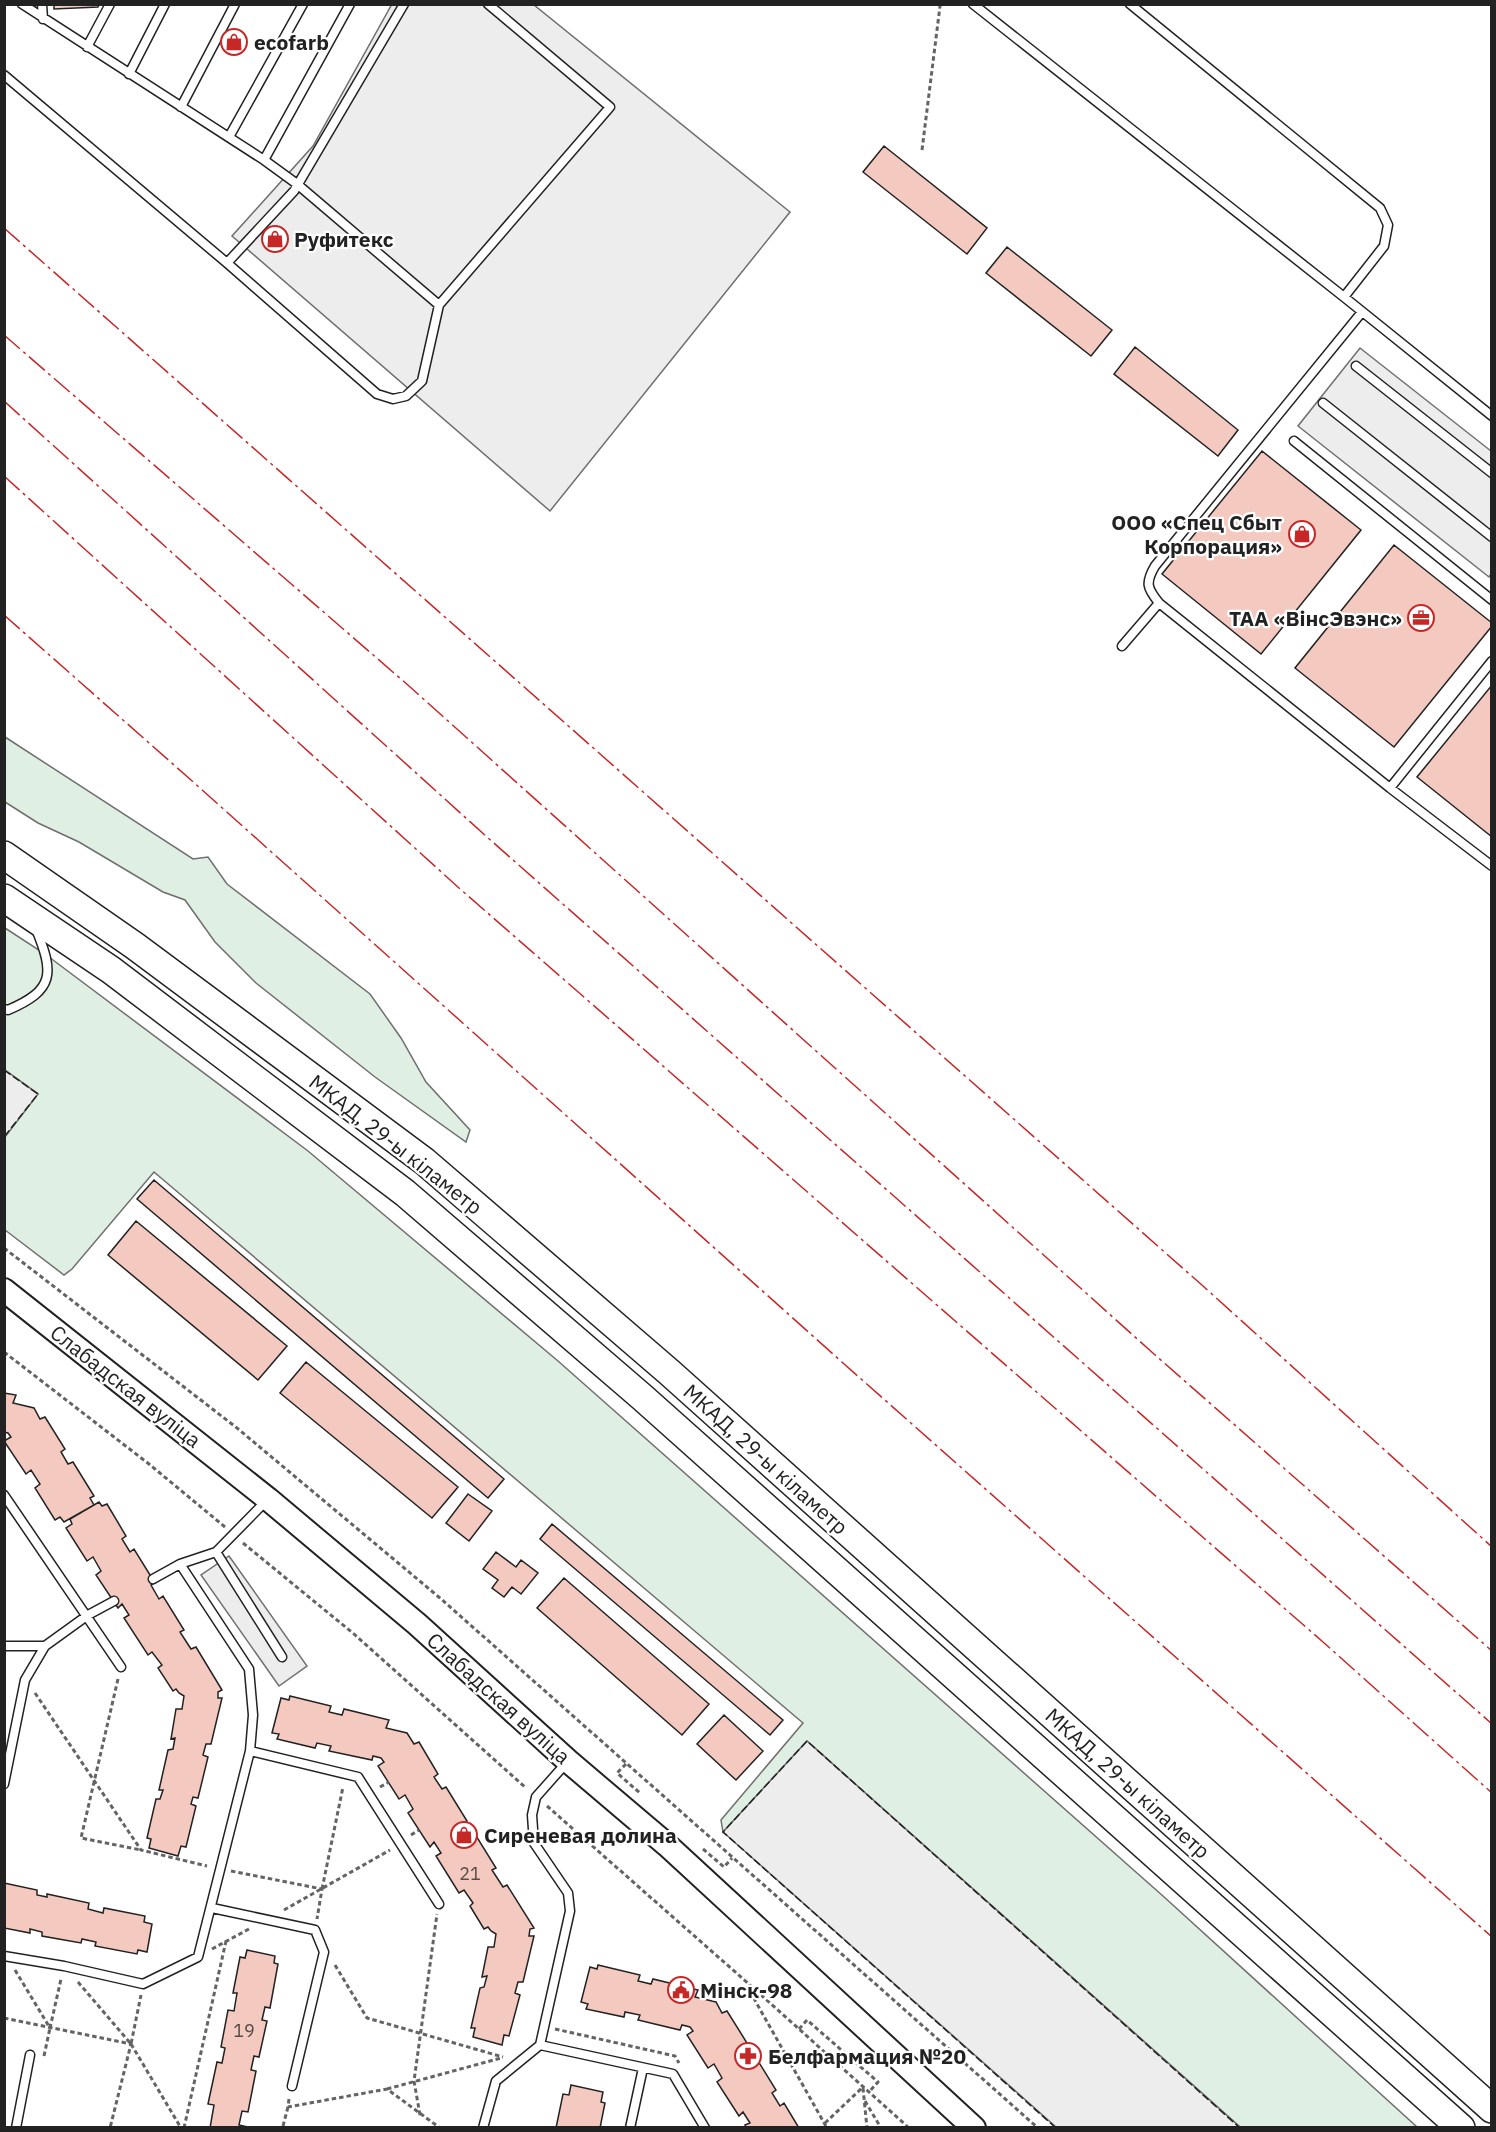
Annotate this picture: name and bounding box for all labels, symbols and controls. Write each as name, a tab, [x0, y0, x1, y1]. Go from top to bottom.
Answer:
shop icon: ecofarb	[219, 27, 249, 57]
place label: ecofarb	[254, 28, 329, 56]
shop icon: Руфитекс	[260, 224, 290, 254]
place label: Руфитекс	[294, 225, 394, 253]
place label: ООО «Спец Сбыт Корпорация»	[1111, 508, 1282, 560]
shop icon: ООО «Спец Сбыт Корпорация»	[1287, 519, 1317, 549]
office icon: ТАА «ВінсЭвэнс»	[1406, 603, 1436, 633]
place label: ТАА «ВінсЭвэнс»	[1229, 604, 1402, 632]
street label: МКАД, 29-ы кіламетр	[304, 1068, 488, 1220]
street label: Слабадская вуліца	[45, 1318, 207, 1454]
street label: МКАД, 29-ы кіламетр	[678, 1378, 854, 1540]
street label: Слабадская вуліца	[421, 1626, 577, 1770]
street label: МКАД, 29-ы кіламетр	[1040, 1702, 1216, 1864]
shop icon: Сиреневая долина	[449, 1820, 479, 1850]
place label: Сиреневая долина	[484, 1821, 677, 1849]
house number: 21	[459, 1862, 481, 1885]
public building icon: Мінск-98	[666, 1975, 696, 2005]
place label: Мінск-98	[700, 1976, 792, 2004]
house number: 19	[233, 2019, 255, 2042]
pharmacy icon: Белфармация №20	[733, 2041, 763, 2071]
place label: Белфармация №20	[768, 2042, 966, 2070]

